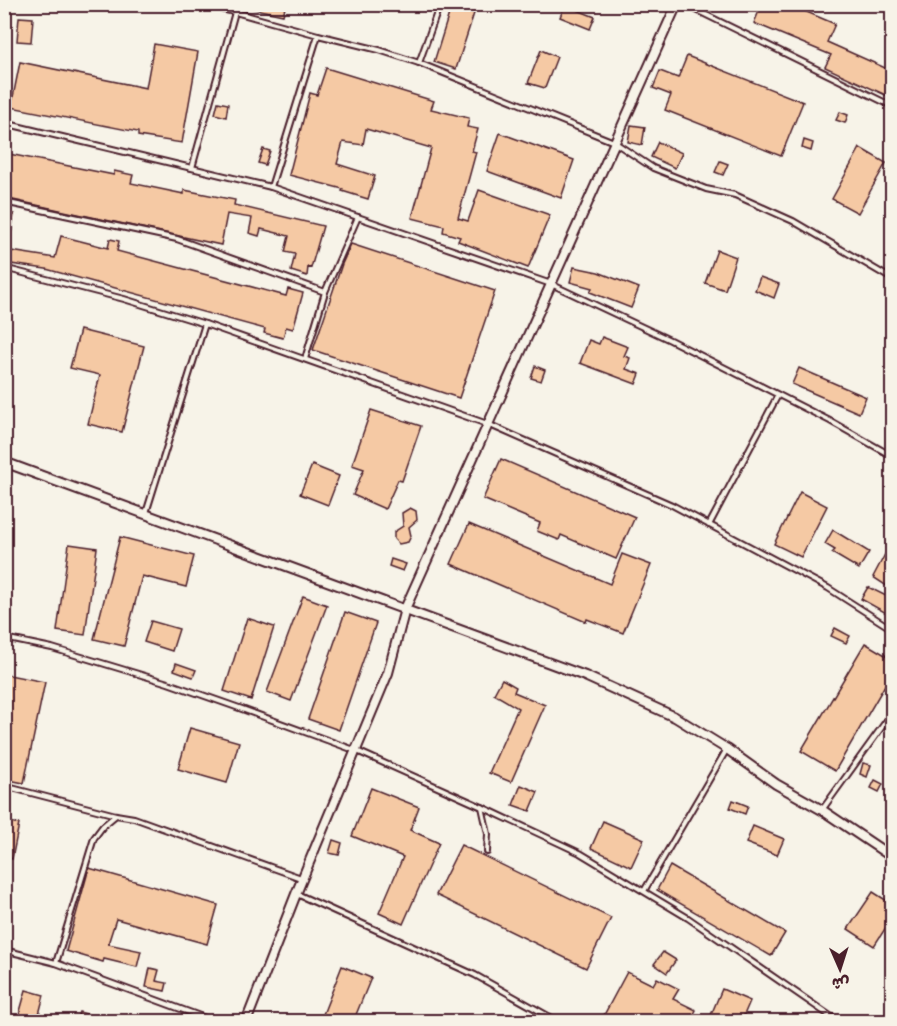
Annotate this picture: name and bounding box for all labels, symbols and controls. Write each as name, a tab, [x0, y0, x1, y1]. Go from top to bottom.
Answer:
north arrow	[810, 939, 870, 999]
text: ش	[831, 970, 850, 993]

